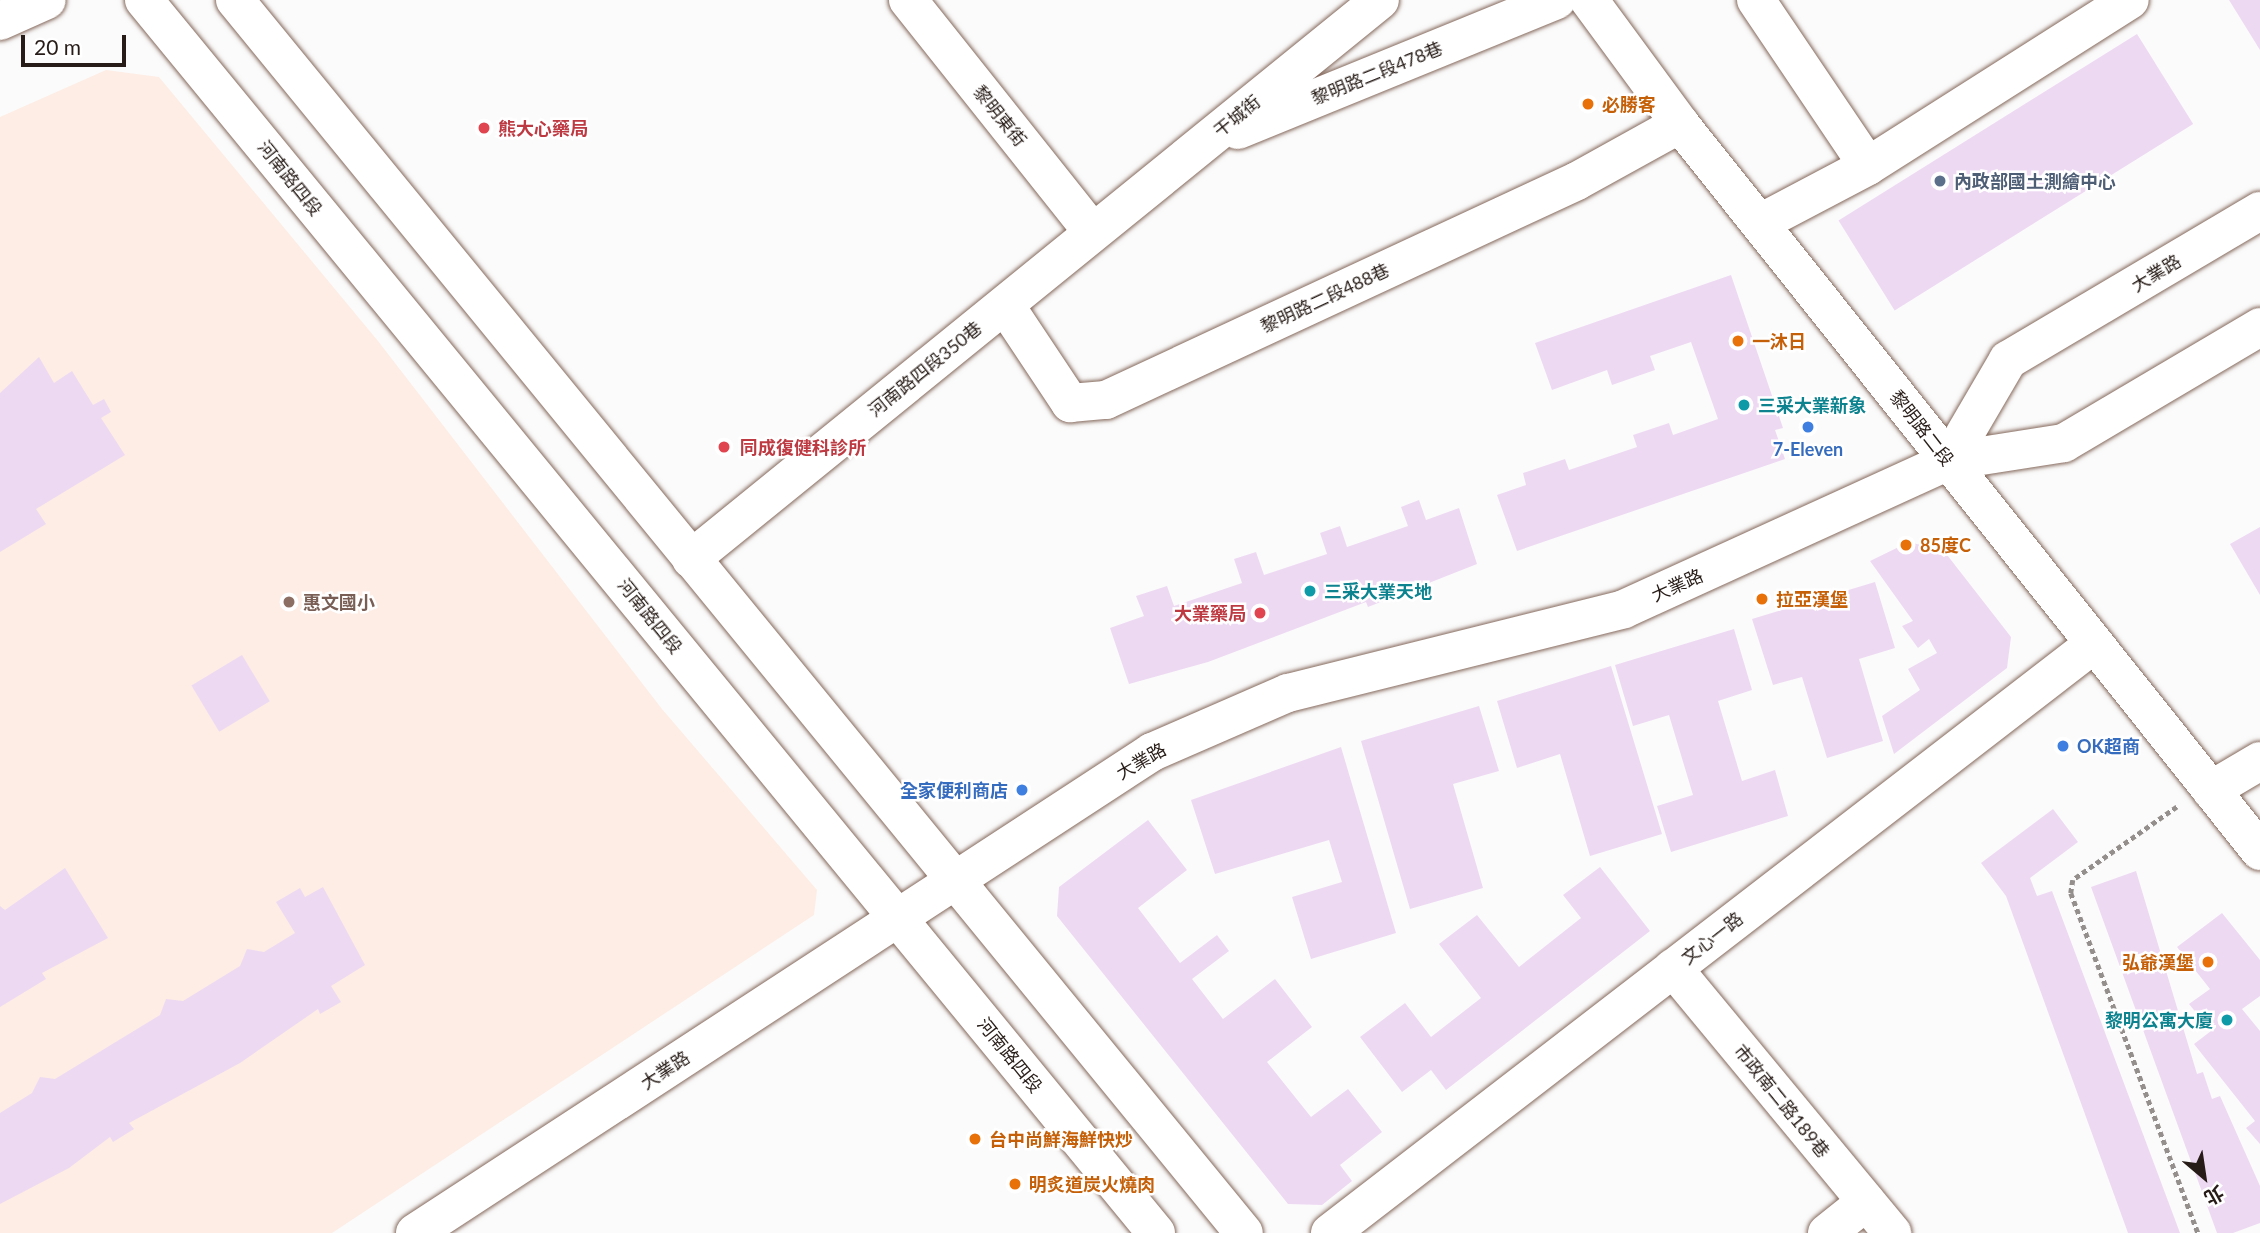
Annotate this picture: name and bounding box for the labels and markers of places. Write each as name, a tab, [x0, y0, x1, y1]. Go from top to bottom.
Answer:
place label: 必勝客	[1602, 93, 1656, 115]
marker: 必勝客	[1580, 96, 1596, 112]
place label: 熊大心藥局	[498, 117, 588, 139]
marker: 熊大心藥局	[476, 120, 492, 136]
place label: 內政部國土測繪中心	[1954, 170, 2116, 192]
marker: 內政部國土測繪中心	[1932, 173, 1948, 189]
place label: 一沐日	[1752, 330, 1806, 352]
marker: 一沐日	[1730, 333, 1746, 349]
place label: 三采大業新象	[1758, 394, 1866, 416]
marker: 三采大業新象	[1736, 397, 1752, 413]
marker: 7-Eleven	[1800, 419, 1816, 435]
place label: 同成復健科診所	[740, 436, 866, 458]
marker: 同成復健科診所	[714, 437, 734, 457]
place label: 7-Eleven	[1773, 438, 1843, 460]
place label: 85度C	[1920, 534, 1971, 556]
marker: 85度C	[1898, 537, 1914, 553]
place label: 三采大業天地	[1324, 580, 1432, 602]
marker: 三采大業天地	[1302, 583, 1318, 599]
place label: 拉亞漢堡	[1776, 588, 1848, 610]
place label: 惠文國小	[303, 591, 375, 613]
marker: 拉亞漢堡	[1754, 591, 1770, 607]
marker: 惠文國小	[281, 594, 297, 610]
place label: 大業藥局	[1174, 602, 1246, 624]
marker: 大業藥局	[1252, 605, 1268, 621]
place label: OK超商	[2077, 735, 2140, 757]
marker: OK超商	[2055, 738, 2071, 754]
place label: 全家便利商店	[900, 779, 1008, 801]
marker: 全家便利商店	[1014, 782, 1030, 798]
place label: 弘爺漢堡	[2122, 951, 2194, 973]
marker: 弘爺漢堡	[2200, 954, 2216, 970]
place label: 黎明公寓大廈	[2105, 1009, 2213, 1031]
marker: 黎明公寓大廈	[2219, 1012, 2235, 1028]
place label: 台中尚鮮海鮮快炒	[989, 1128, 1133, 1150]
marker: 台中尚鮮海鮮快炒	[967, 1131, 983, 1147]
place label: 明炙道炭火燒肉	[1029, 1173, 1155, 1195]
marker: 明炙道炭火燒肉	[1007, 1176, 1023, 1192]

